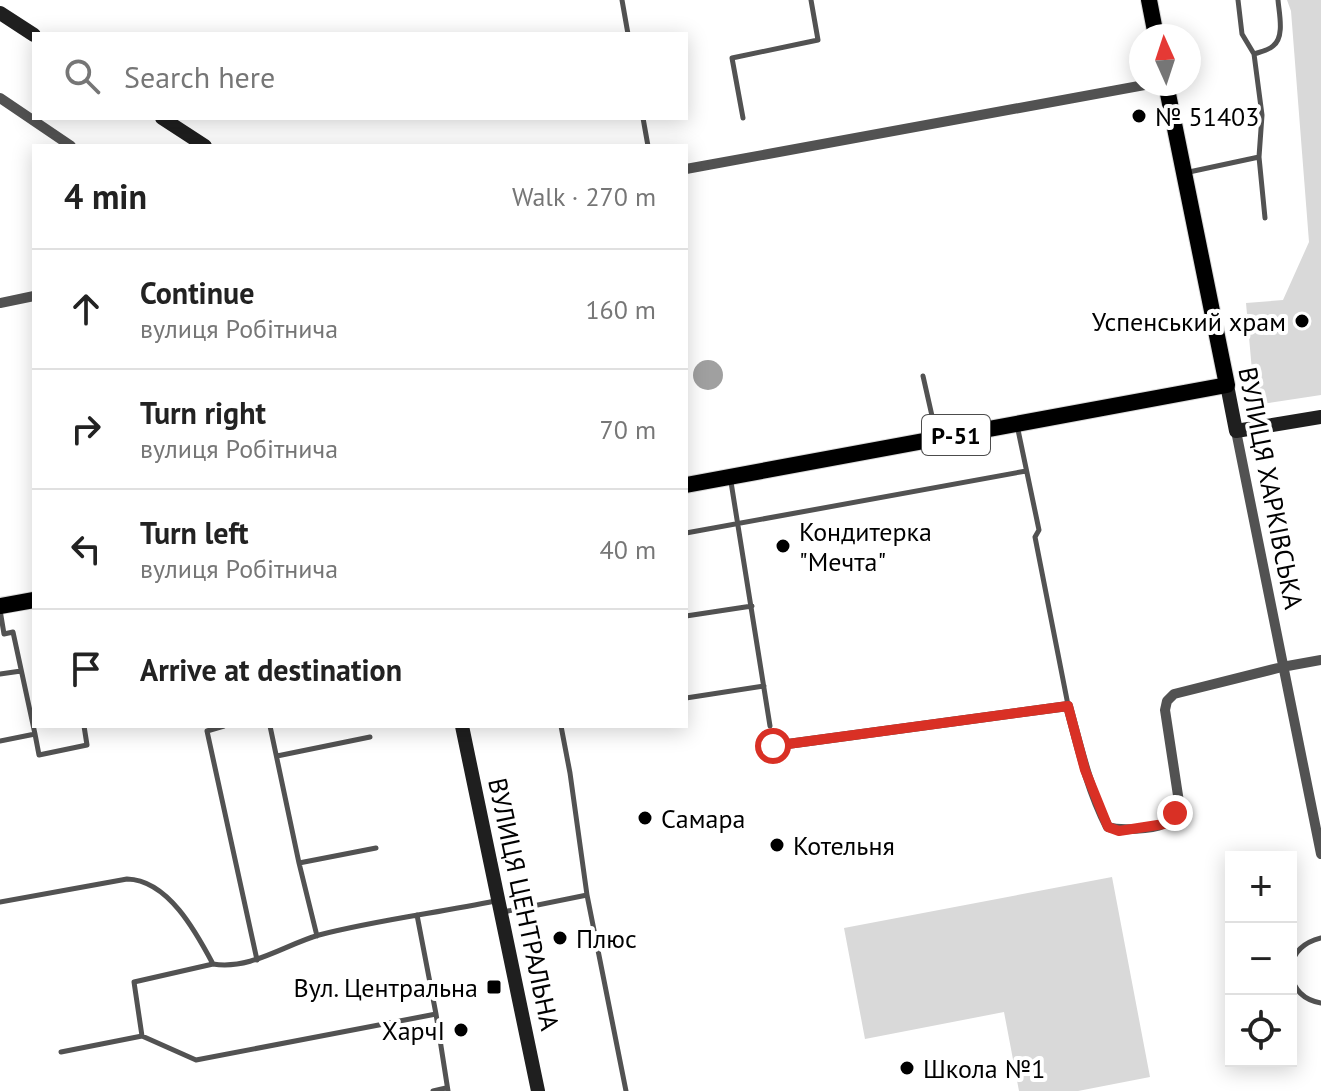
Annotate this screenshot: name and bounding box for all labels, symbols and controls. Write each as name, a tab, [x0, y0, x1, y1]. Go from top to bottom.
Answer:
north arrow	[1129, 24, 1201, 96]
search box	[32, 32, 688, 120]
icon: search	[60, 54, 104, 98]
text: Search here	[124, 57, 275, 96]
place label: № 51403	[1155, 100, 1259, 133]
marker: № 51403	[1130, 107, 1148, 125]
text: 4 min	[64, 174, 147, 218]
text: Walk · 270 m	[512, 180, 656, 213]
text: Continue	[140, 273, 254, 312]
icon: ahead	[64, 287, 108, 331]
text: 160 m	[585, 293, 656, 326]
place label: Успенський храм	[1092, 305, 1286, 338]
text: вулиця Робітнича	[140, 312, 338, 345]
marker: Успенський храм	[1293, 312, 1311, 330]
street label: ВУЛИЦЯ ХАРКІВСЬКА	[1231, 364, 1311, 612]
text: Turn right	[140, 393, 266, 432]
icon: right	[64, 407, 108, 451]
text: 70 m	[600, 413, 656, 446]
road number: Р-51	[922, 415, 990, 455]
text: вулиця Робітнича	[140, 432, 338, 465]
text: Turn left	[140, 513, 248, 552]
place label: Кондитерка "Мечта"	[799, 515, 932, 578]
icon: left	[64, 527, 108, 571]
text: 40 m	[600, 533, 656, 566]
marker: Кондитерка "Мечта"	[774, 537, 792, 555]
text: вулиця Робітнича	[140, 552, 338, 585]
icon: arrive	[64, 647, 108, 691]
text: Arrive at destination	[140, 650, 402, 689]
route start	[755, 728, 791, 764]
street label: ВУЛИЦЯ ЦЕНТРАЛЬНА	[481, 775, 567, 1033]
route end	[1157, 795, 1193, 831]
place label: Самара	[661, 802, 745, 835]
marker: Самара	[636, 809, 654, 827]
place label: Котельня	[793, 829, 895, 862]
marker: Котельня	[768, 836, 786, 854]
map controls	[1225, 851, 1297, 1067]
button: +	[1225, 851, 1297, 923]
place label: Плюс	[576, 922, 637, 955]
button: −	[1225, 923, 1297, 995]
marker: Плюс	[551, 929, 569, 947]
place label: Вул. Центральна	[294, 971, 478, 1004]
marker: Вул. Центральна	[485, 978, 503, 996]
button: locate	[1225, 995, 1297, 1067]
place label: ХарчI	[382, 1014, 445, 1047]
marker: ХарчI	[452, 1021, 470, 1039]
place label: Школа №1	[923, 1052, 1045, 1085]
marker: Школа №1	[898, 1059, 916, 1077]

